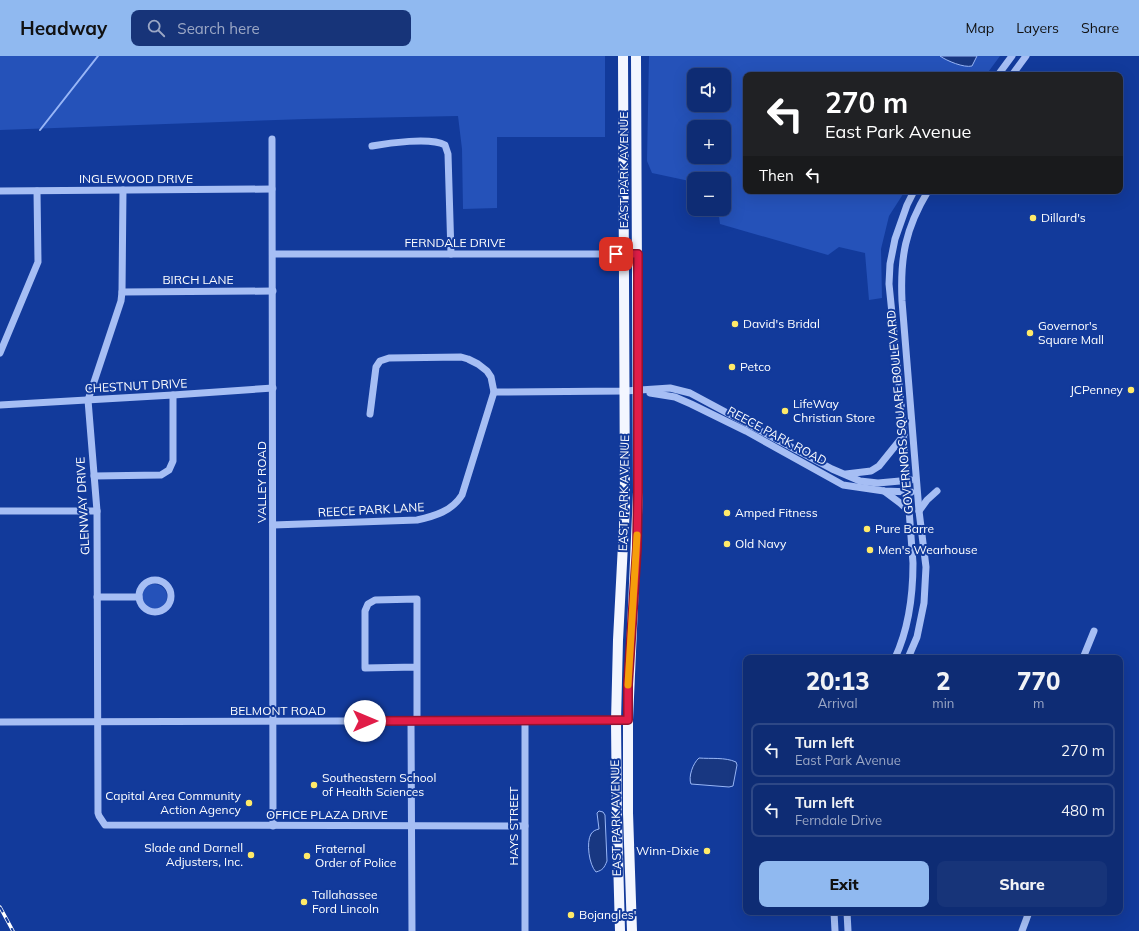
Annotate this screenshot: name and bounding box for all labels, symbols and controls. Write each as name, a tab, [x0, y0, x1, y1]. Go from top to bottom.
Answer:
search box	[131, 10, 411, 46]
text: Headway	[20, 16, 107, 40]
icon: search	[145, 17, 167, 39]
text: Search here	[177, 19, 260, 38]
text: Map	[965, 19, 994, 37]
text: Layers	[1016, 19, 1059, 37]
text: Share	[1081, 19, 1119, 37]
map controls	[687, 68, 731, 216]
button: sound	[687, 68, 731, 112]
text: 270 m	[825, 85, 908, 120]
icon: left	[759, 88, 811, 140]
street label: EAST PARK AVENUE	[616, 112, 631, 228]
button: +	[687, 120, 731, 164]
text: East Park Avenue	[825, 120, 971, 143]
icon: left	[802, 164, 824, 186]
text: Then	[759, 166, 794, 185]
street label: INGLEWOOD DRIVE	[79, 171, 193, 186]
button: −	[687, 172, 731, 216]
place label: Dillard's	[1041, 210, 1086, 225]
marker: Dillard's	[1028, 213, 1038, 223]
street label: FERNDALE DRIVE	[404, 235, 506, 250]
pin	[599, 237, 633, 271]
icon: arrive	[605, 243, 627, 265]
street label: BIRCH LANE	[162, 272, 234, 287]
street label: GOVERNORS SQUARE BOULEVARD	[883, 309, 916, 515]
place label: David's Bridal	[743, 316, 820, 331]
place label: Governor's Square Mall	[1038, 318, 1104, 347]
marker: David's Bridal	[730, 319, 740, 329]
marker: Governor's Square Mall	[1025, 328, 1035, 338]
place label: Petco	[740, 359, 771, 374]
marker: Petco	[727, 362, 737, 372]
street label: CHESTNUT DRIVE	[84, 375, 188, 396]
place label: JCPenney	[1070, 382, 1124, 397]
marker: JCPenney	[1126, 385, 1136, 395]
place label: LifeWay Christian Store	[793, 396, 875, 425]
street label: REECE PARK ROAD	[725, 403, 830, 468]
marker: LifeWay Christian Store	[780, 406, 790, 416]
street label: EAST PARK AVENUE	[615, 435, 632, 551]
street label: VALLEY ROAD	[254, 441, 269, 523]
street label: GLENWAY DRIVE	[72, 457, 93, 555]
street label: REECE PARK LANE	[317, 499, 425, 520]
place label: Amped Fitness	[735, 505, 818, 520]
marker: Amped Fitness	[722, 508, 732, 518]
place label: Pure Barre	[875, 521, 934, 536]
marker: Pure Barre	[862, 524, 872, 534]
place label: Old Navy	[735, 536, 787, 551]
marker: Old Navy	[722, 539, 732, 549]
place label: Men's Wearhouse	[878, 542, 978, 557]
marker: Men's Wearhouse	[865, 545, 875, 555]
text: 20:13	[806, 666, 870, 696]
text: 2	[936, 666, 951, 696]
text: 770	[1017, 666, 1060, 696]
text: Arrival	[818, 695, 858, 711]
text: min	[932, 695, 954, 711]
text: m	[1033, 695, 1044, 711]
position arrow	[344, 700, 386, 742]
street label: BELMONT ROAD	[230, 703, 326, 718]
text: Turn left	[795, 733, 854, 752]
icon: left	[761, 739, 783, 761]
text: 270 m	[1061, 741, 1105, 760]
text: East Park Avenue	[795, 752, 901, 768]
street label: EAST PARK AVENUE	[607, 760, 624, 876]
place label: Southeastern School of Health Sciences	[322, 770, 436, 799]
marker: Southeastern School of Health Sciences	[309, 780, 319, 790]
street label: HAYS STREET	[506, 786, 521, 865]
place label: Capital Area Community Action Agency	[105, 788, 242, 817]
text: Turn left	[795, 793, 854, 812]
marker: Capital Area Community Action Agency	[244, 798, 254, 808]
icon: left	[761, 799, 783, 821]
text: 480 m	[1061, 801, 1105, 820]
street label: OFFICE PLAZA DRIVE	[266, 807, 388, 822]
text: Ferndale Drive	[795, 812, 882, 828]
place label: Slade and Darnell Adjusters, Inc.	[144, 840, 243, 869]
place label: Fraternal Order of Police	[315, 841, 396, 870]
place label: Winn-Dixie	[636, 843, 699, 858]
marker: Winn-Dixie	[702, 846, 712, 856]
marker: Slade and Darnell Adjusters, Inc.	[246, 850, 256, 860]
marker: Fraternal Order of Police	[302, 851, 312, 861]
button: Exit	[759, 861, 929, 907]
button: Share	[937, 861, 1107, 907]
place label: Tallahassee Ford Lincoln	[312, 887, 379, 916]
marker: Tallahassee Ford Lincoln	[299, 897, 309, 907]
place label: Bojangles'	[579, 907, 636, 922]
marker: Bojangles'	[566, 910, 576, 920]

